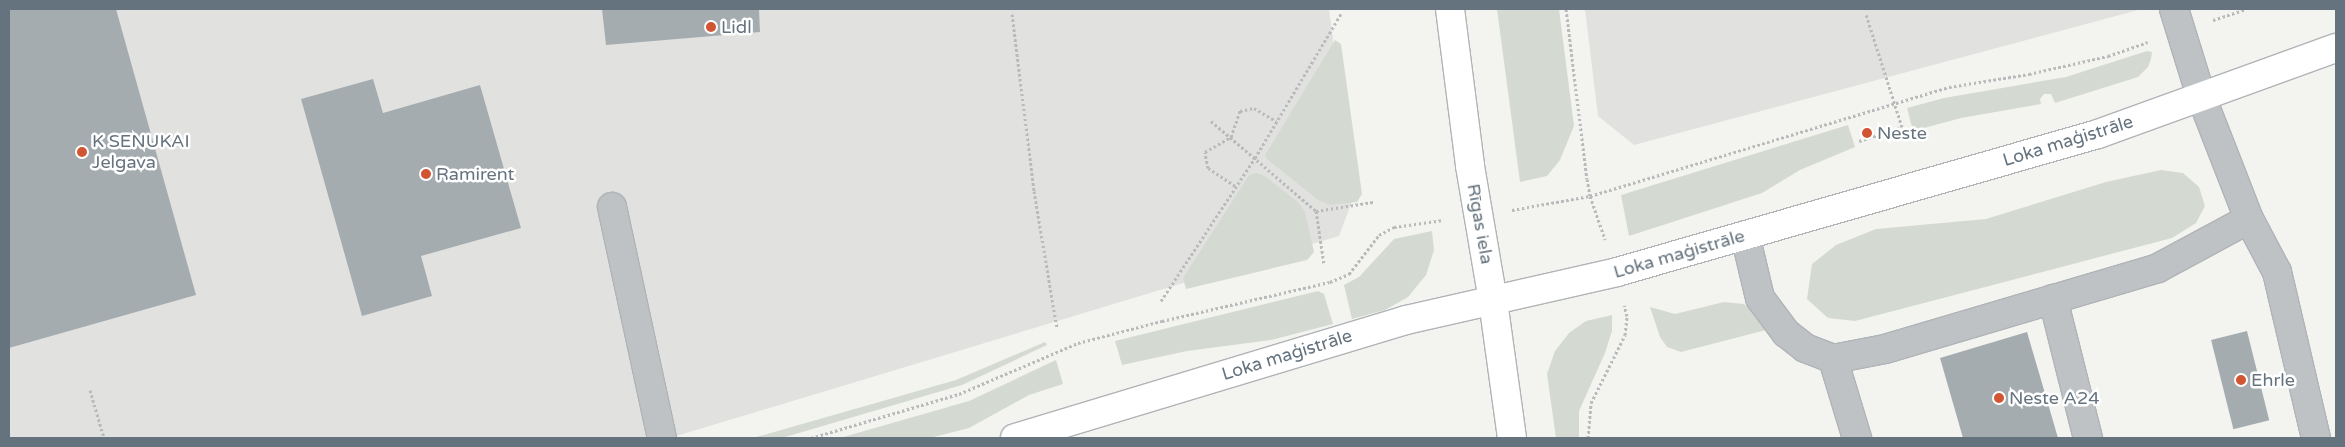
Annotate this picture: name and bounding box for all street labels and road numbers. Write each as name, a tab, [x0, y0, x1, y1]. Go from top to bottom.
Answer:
street label: Loka maģistrāle	[2000, 111, 2136, 171]
street label: Rīgas iela	[1462, 182, 1498, 266]
street label: Loka maģistrāle	[1611, 225, 1747, 283]
street label: Loka maģistrāle	[1219, 325, 1355, 385]

